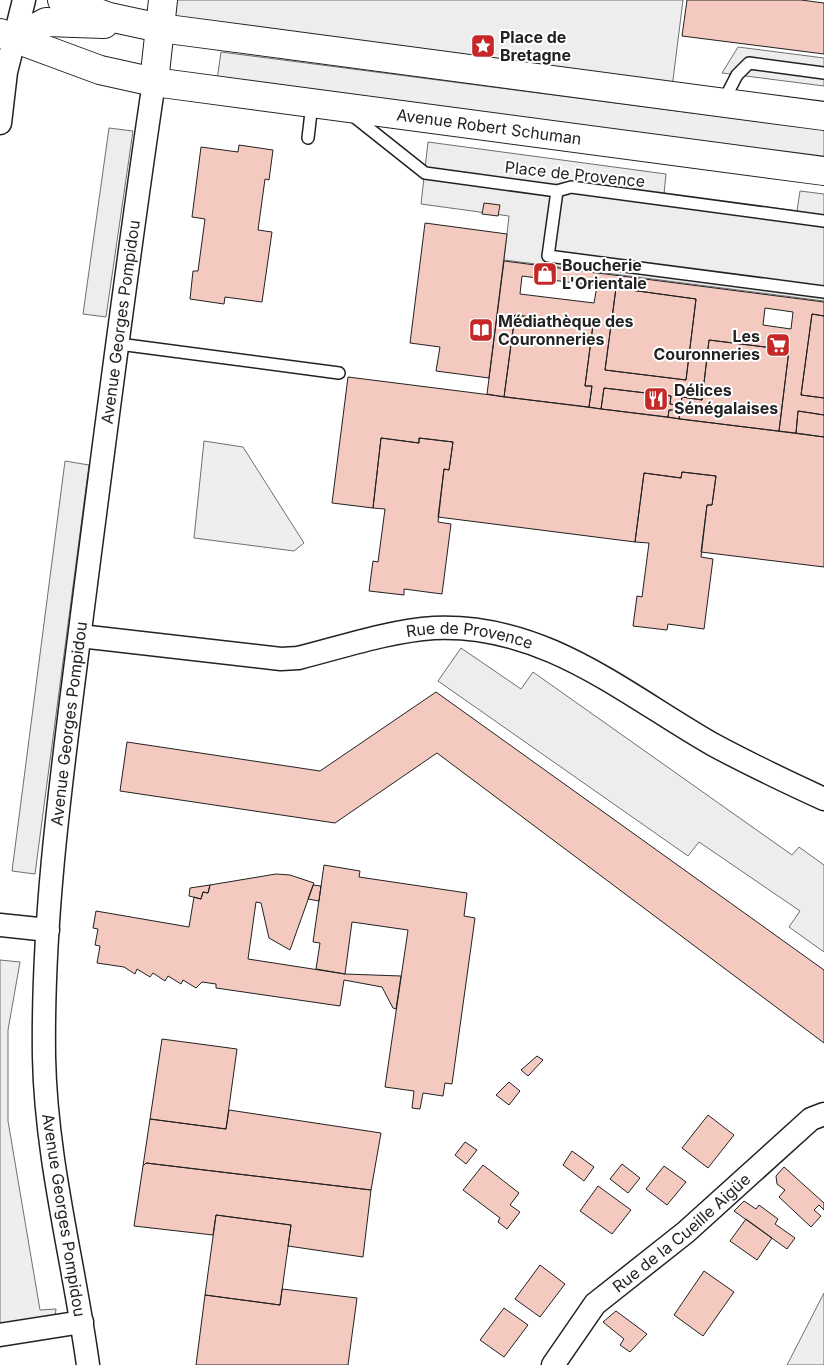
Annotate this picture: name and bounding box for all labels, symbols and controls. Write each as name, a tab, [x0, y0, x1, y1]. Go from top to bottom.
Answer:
place label: Place de Bretagne	[500, 27, 571, 65]
place icon: Place de Bretagne	[470, 33, 496, 59]
street label: Avenue Robert Schuman	[395, 104, 583, 149]
street label: Place de Provence	[504, 157, 646, 191]
street label: Avenue Georges Pompidou	[97, 219, 144, 425]
place label: Boucherie L'Orientale	[562, 255, 647, 293]
shop icon: Boucherie L'Orientale	[532, 261, 558, 287]
place label: Médiathèque des Couronneries	[498, 311, 634, 349]
library icon: Médiathèque des Couronneries	[468, 317, 494, 343]
place label: Les Couronneries	[654, 326, 760, 364]
supermarket icon: Les Couronneries	[765, 332, 791, 358]
place label: Délices Sénégalaises	[674, 380, 778, 418]
restaurant icon: Délices Sénégalaises	[643, 386, 669, 412]
street label: Rue de Provence	[405, 618, 536, 653]
street label: Avenue Georges Pompidou	[46, 620, 91, 827]
street label: Avenue Georges Pompidou	[38, 1112, 90, 1318]
street label: Rue de la Cueille Aigüe	[608, 1169, 754, 1296]

